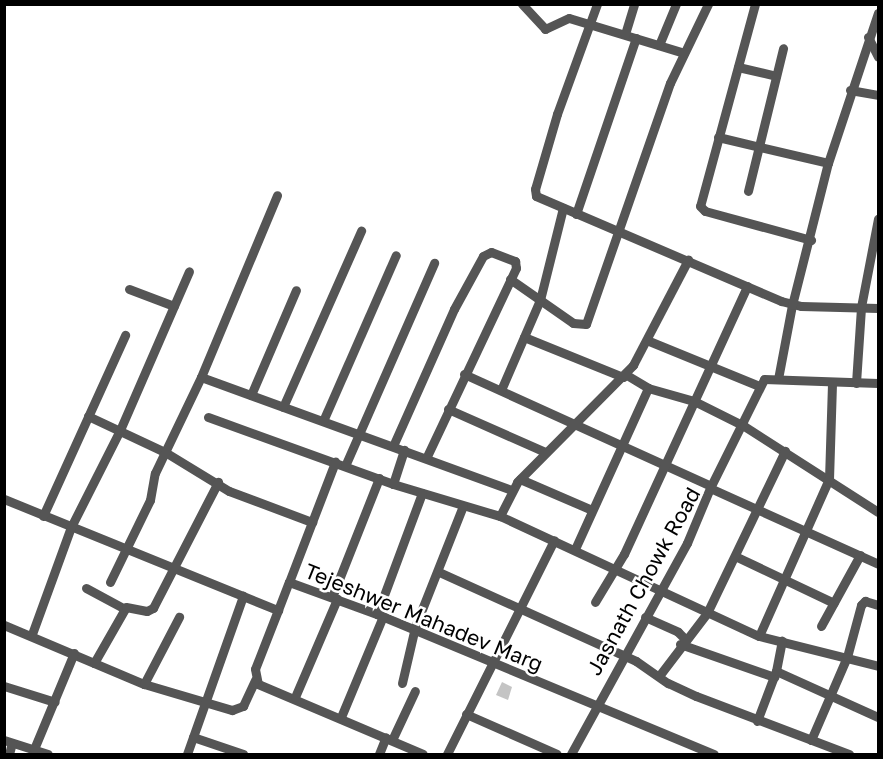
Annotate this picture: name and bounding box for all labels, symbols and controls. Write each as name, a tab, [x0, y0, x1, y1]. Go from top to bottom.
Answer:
street label: Jasnath Chowk Road	[581, 483, 705, 679]
street label: Tejeshwer Mahadev Marg	[301, 558, 547, 676]

